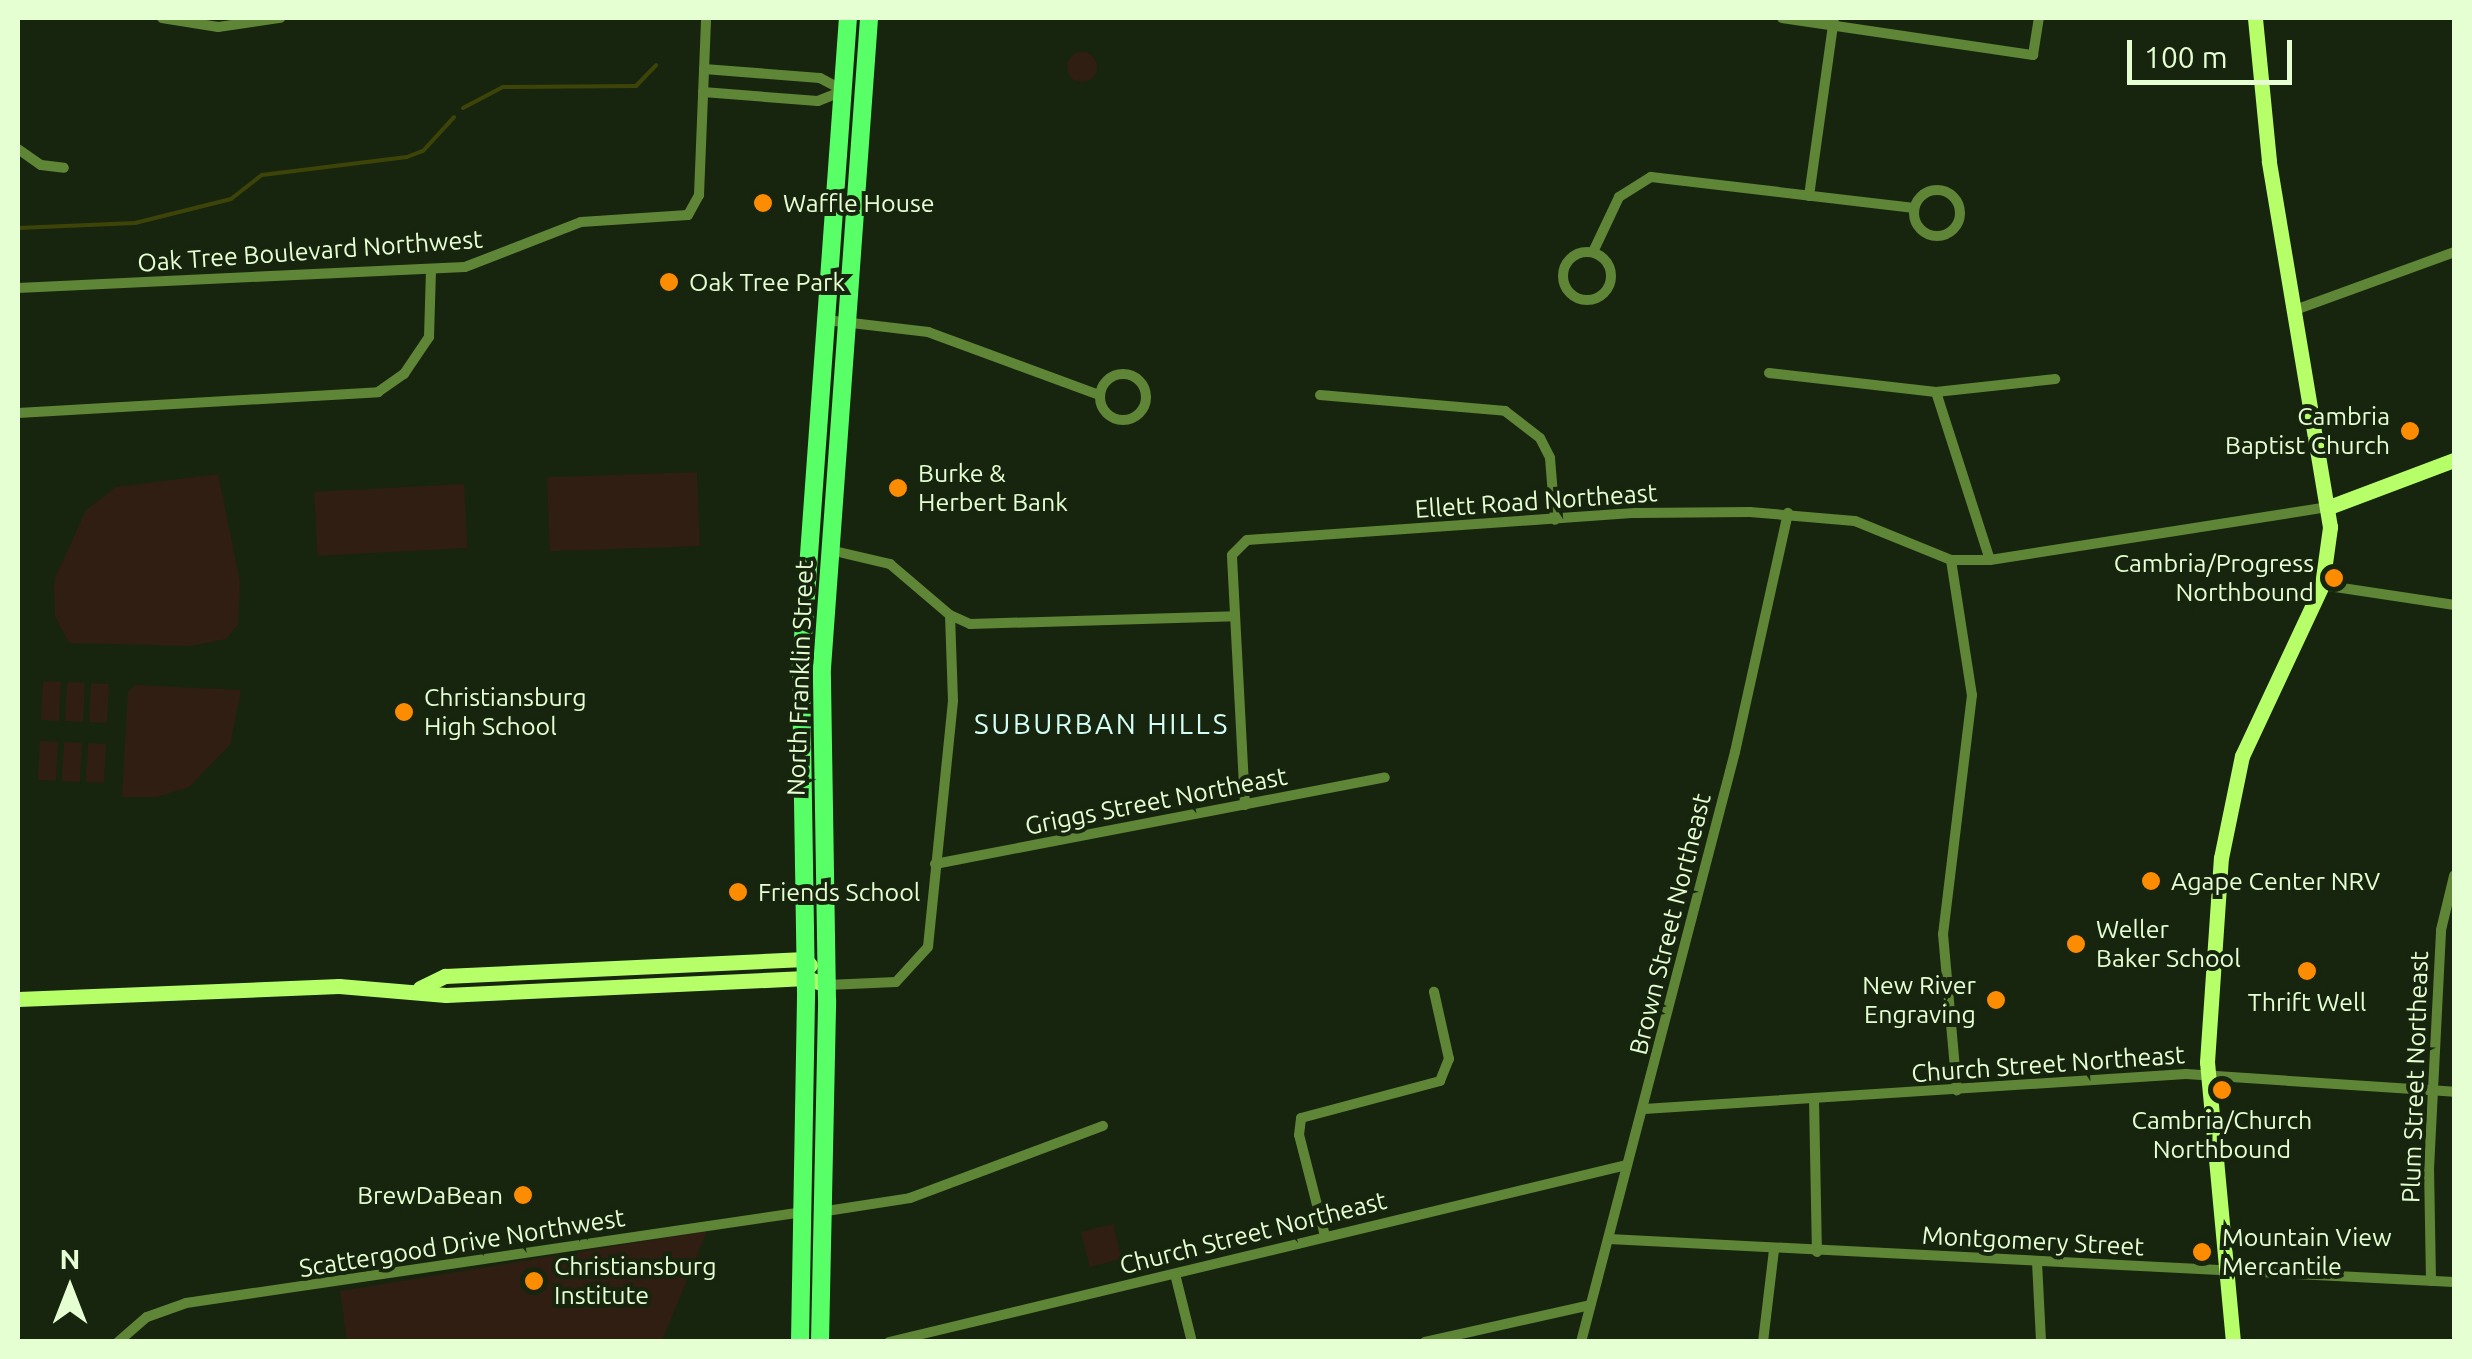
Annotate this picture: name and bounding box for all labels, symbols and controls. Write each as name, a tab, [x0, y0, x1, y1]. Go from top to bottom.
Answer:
scale bar	[2132, 20, 2297, 82]
text: 100 m	[2144, 40, 2228, 74]
place label: Waffle House	[783, 188, 935, 218]
marker: Waffle House	[752, 192, 774, 214]
street label: Oak Tree Boulevard Northwest	[136, 224, 484, 278]
place label: Oak Tree Park	[689, 267, 845, 297]
marker: Oak Tree Park	[658, 271, 680, 293]
place label: Cambria Baptist Church	[2225, 402, 2390, 461]
marker: Cambria Baptist Church	[2399, 420, 2421, 442]
place label: Burke & Herbert Bank	[918, 459, 1068, 518]
marker: Burke & Herbert Bank	[887, 477, 909, 499]
street label: Ellett Road Northeast	[1414, 478, 1658, 524]
place label: Cambria/Progress Northbound	[2114, 549, 2314, 608]
street label: North Franklin Street	[781, 559, 819, 797]
marker: Cambria/Progress Northbound	[2323, 567, 2345, 589]
place label: Christiansburg High School	[424, 683, 587, 742]
marker: Christiansburg High School	[393, 701, 415, 723]
district label: SUBURBAN HILLS	[974, 707, 1230, 741]
street label: Griggs Street Northeast	[1022, 761, 1290, 841]
street label: Brown Street Northeast	[1623, 790, 1717, 1058]
place label: Agape Center NRV	[2171, 866, 2380, 896]
marker: Agape Center NRV	[2140, 870, 2162, 892]
place label: Friends School	[758, 877, 920, 907]
marker: Friends School	[727, 881, 749, 903]
place label: Weller Baker School	[2096, 915, 2241, 974]
marker: Weller Baker School	[2065, 933, 2087, 955]
street label: Plum Street Northeast	[2396, 951, 2434, 1203]
marker: Thrift Well	[2296, 960, 2318, 982]
place label: New River Engraving	[1862, 971, 1976, 1030]
place label: Thrift Well	[2248, 987, 2366, 1017]
marker: New River Engraving	[1985, 989, 2007, 1011]
street label: Church Street Northeast	[1910, 1039, 2186, 1089]
marker: Cambria/Church Northbound	[2211, 1079, 2233, 1101]
place label: Cambria/Church Northbound	[2132, 1106, 2312, 1165]
place label: BrewDaBean	[357, 1180, 503, 1210]
marker: BrewDaBean	[512, 1184, 534, 1206]
street label: Church Street Northeast	[1117, 1185, 1389, 1281]
street label: Scattergood Drive Northwest	[297, 1202, 627, 1284]
street label: Montgomery Street	[1921, 1220, 2145, 1262]
place label: Mountain View Mercantile	[2222, 1223, 2392, 1282]
north arrow	[20, 1239, 120, 1339]
marker: Mountain View Mercantile	[2191, 1241, 2213, 1263]
text: N	[60, 1243, 80, 1274]
place label: Christiansburg Institute	[554, 1252, 717, 1311]
marker: Christiansburg Institute	[523, 1270, 545, 1292]

